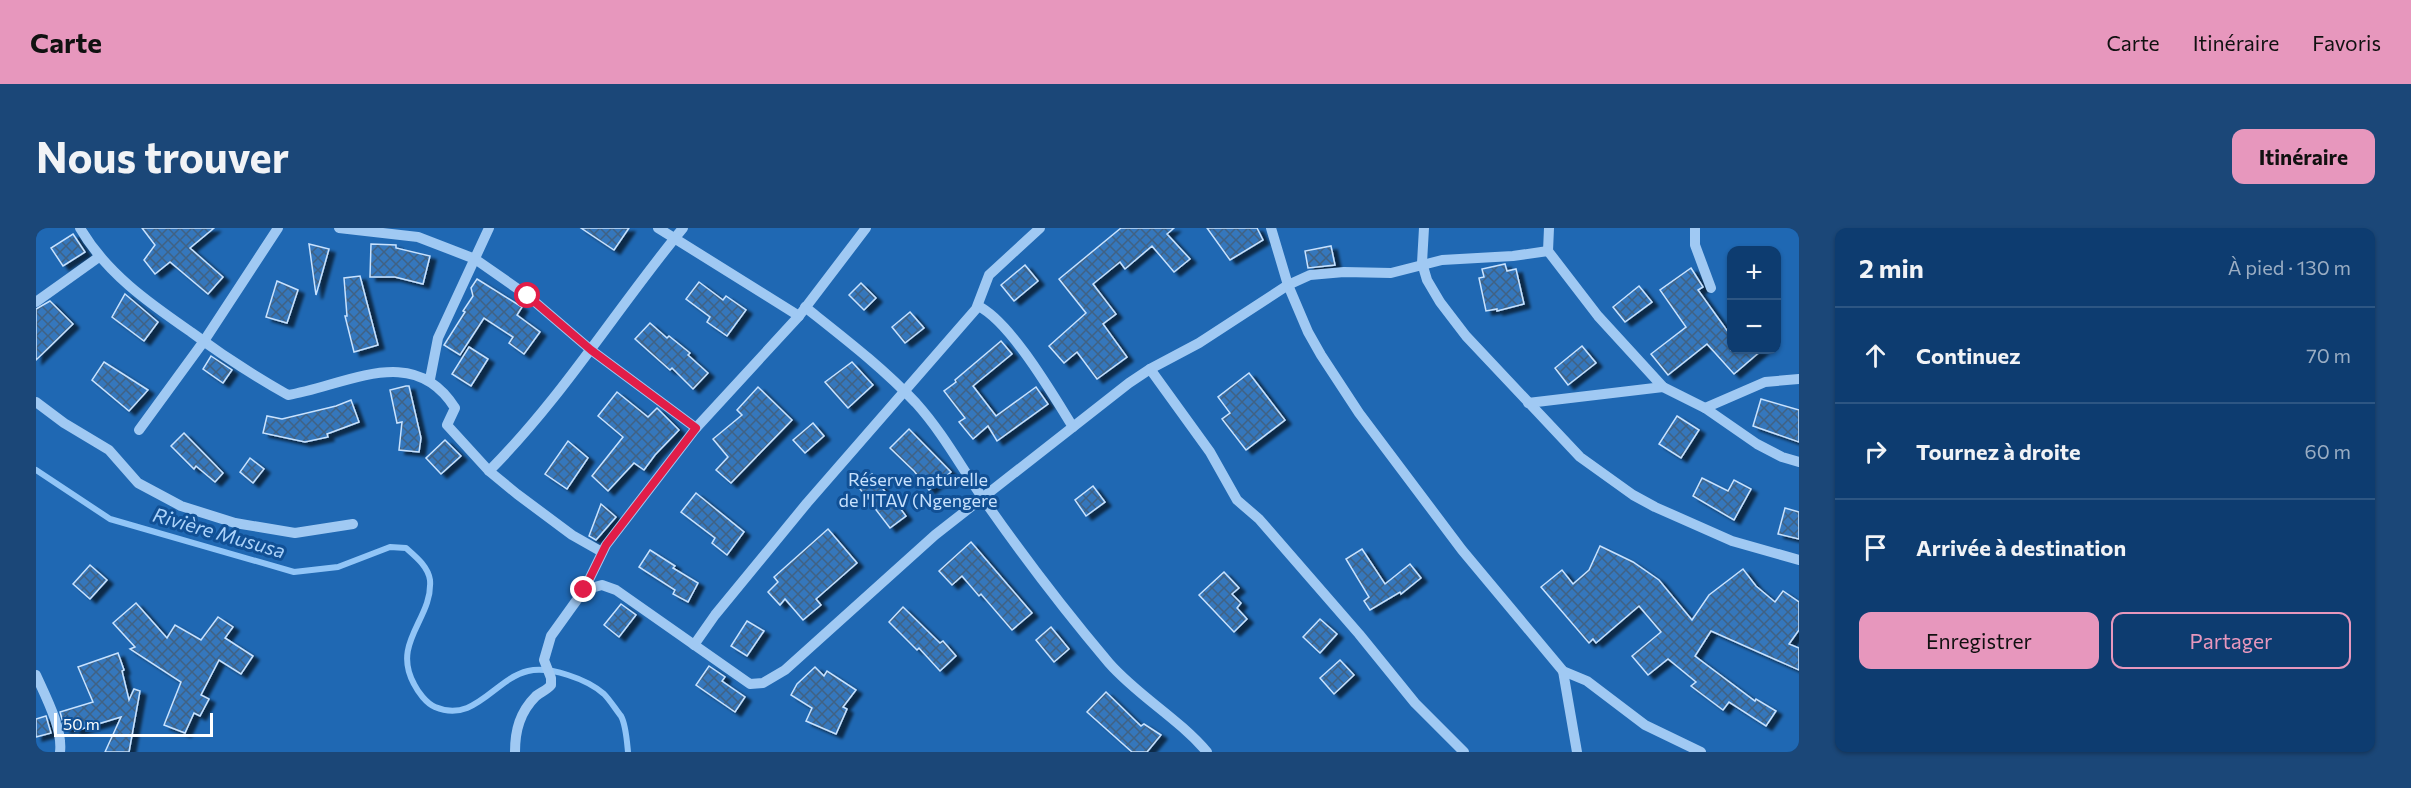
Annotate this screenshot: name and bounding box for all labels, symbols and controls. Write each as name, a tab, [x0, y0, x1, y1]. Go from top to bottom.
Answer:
text: Carte	[30, 25, 102, 59]
text: Carte	[2106, 30, 2160, 55]
text: Itinéraire	[2193, 30, 2279, 55]
text: Favoris	[2312, 30, 2381, 55]
button: Itinéraire	[2232, 129, 2375, 184]
text: Nous trouver	[36, 130, 289, 182]
map controls	[1727, 246, 1781, 354]
button: +	[1727, 246, 1781, 300]
text: 2 min	[1859, 252, 1924, 283]
text: À pied · 130 m	[2228, 255, 2351, 279]
route start	[514, 282, 540, 308]
button: −	[1727, 300, 1781, 354]
icon: ahead	[1859, 339, 1892, 372]
text: Continuez	[1916, 342, 2021, 369]
text: 70 m	[2306, 343, 2351, 367]
icon: right	[1859, 435, 1892, 468]
text: Tournez à droite	[1916, 438, 2081, 465]
text: 60 m	[2305, 439, 2351, 463]
park label: Réserve naturelle de l'ITAV (Ngengere	[839, 468, 997, 511]
water label: Rivière Mususa	[150, 502, 288, 562]
icon: arrive	[1859, 531, 1892, 564]
text: Arrivée à destination	[1916, 534, 2126, 561]
route end	[570, 576, 596, 602]
button: Enregistrer	[1859, 612, 2099, 669]
button: Partager	[2111, 612, 2351, 669]
scale bar	[54, 710, 213, 738]
text: 50 m	[63, 714, 100, 733]

